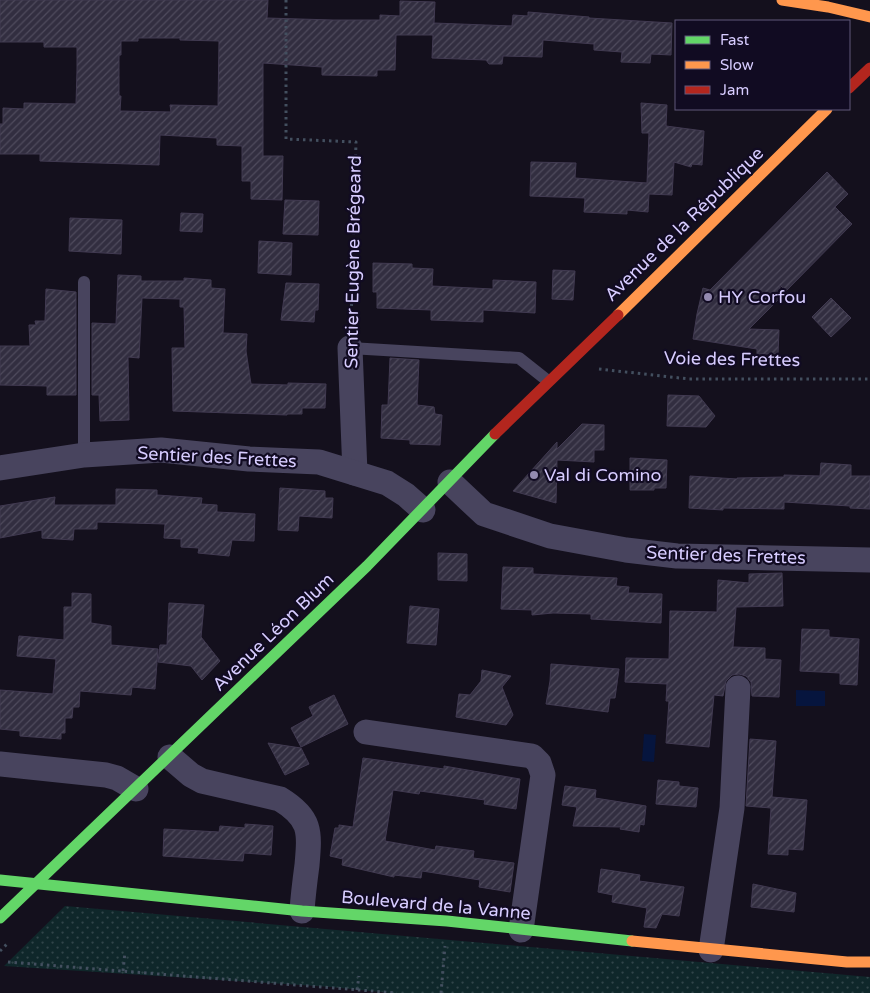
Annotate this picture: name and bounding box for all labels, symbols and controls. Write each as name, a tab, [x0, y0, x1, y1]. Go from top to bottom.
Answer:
legend	[675, 20, 850, 110]
text: Fast	[720, 31, 750, 49]
text: Slow	[720, 56, 754, 74]
text: Jam	[720, 81, 749, 99]
street label: Avenue de la République	[600, 142, 768, 306]
street label: Sentier Eugène Brégeard	[340, 155, 366, 369]
place label: HY Corfou	[718, 286, 806, 308]
marker: HY Corfou	[702, 291, 714, 303]
street label: Voie des Frettes	[664, 347, 800, 371]
street label: Sentier des Frettes	[137, 442, 297, 472]
place label: Val di Comino	[544, 464, 661, 486]
marker: Val di Comino	[528, 469, 540, 481]
street label: Sentier des Frettes	[646, 541, 806, 569]
street label: Avenue Léon Blum	[208, 568, 338, 696]
street label: Boulevard de la Vanne	[340, 886, 532, 924]

